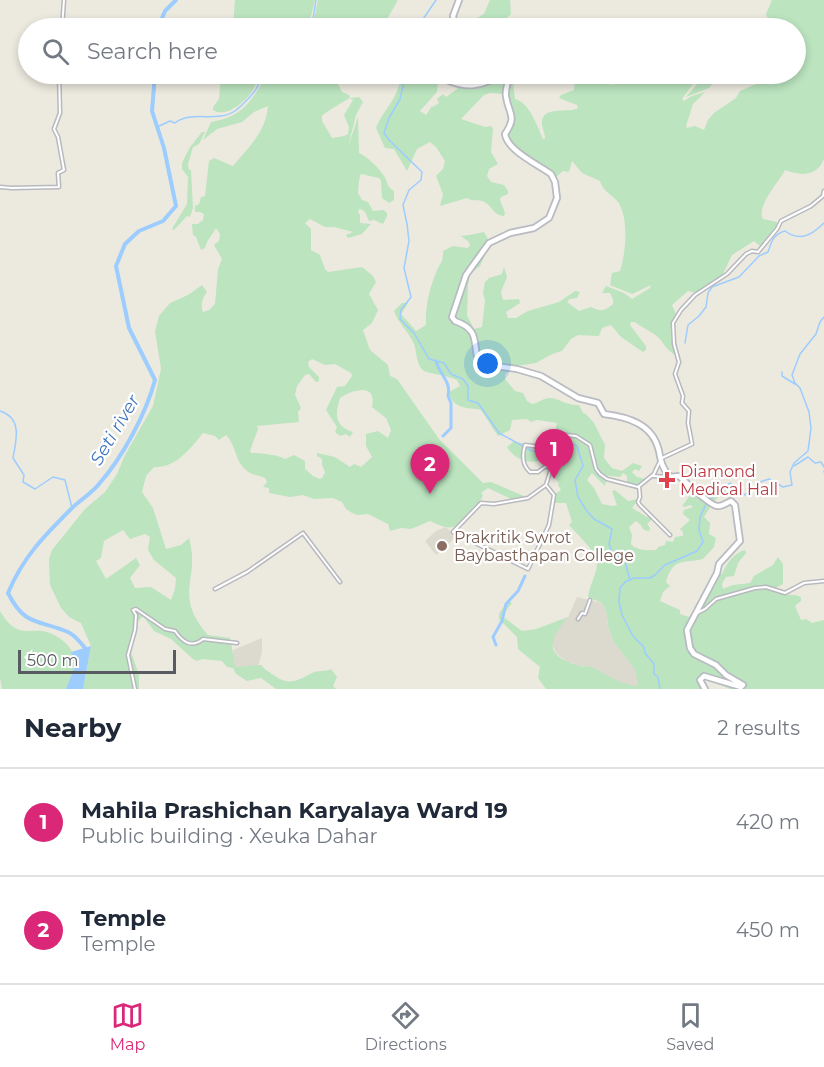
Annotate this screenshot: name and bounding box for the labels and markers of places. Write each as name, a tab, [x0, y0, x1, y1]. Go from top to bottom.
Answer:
pin: 1	[534, 430, 574, 479]
pin: 2	[410, 444, 450, 494]
place label: Diamond Medical Hall	[680, 462, 778, 499]
marker: Diamond Medical Hall	[658, 471, 676, 489]
place label: Prakritik Swrot Baybasthapan College	[454, 528, 634, 565]
marker: Prakritik Swrot Baybasthapan College	[435, 539, 449, 553]

